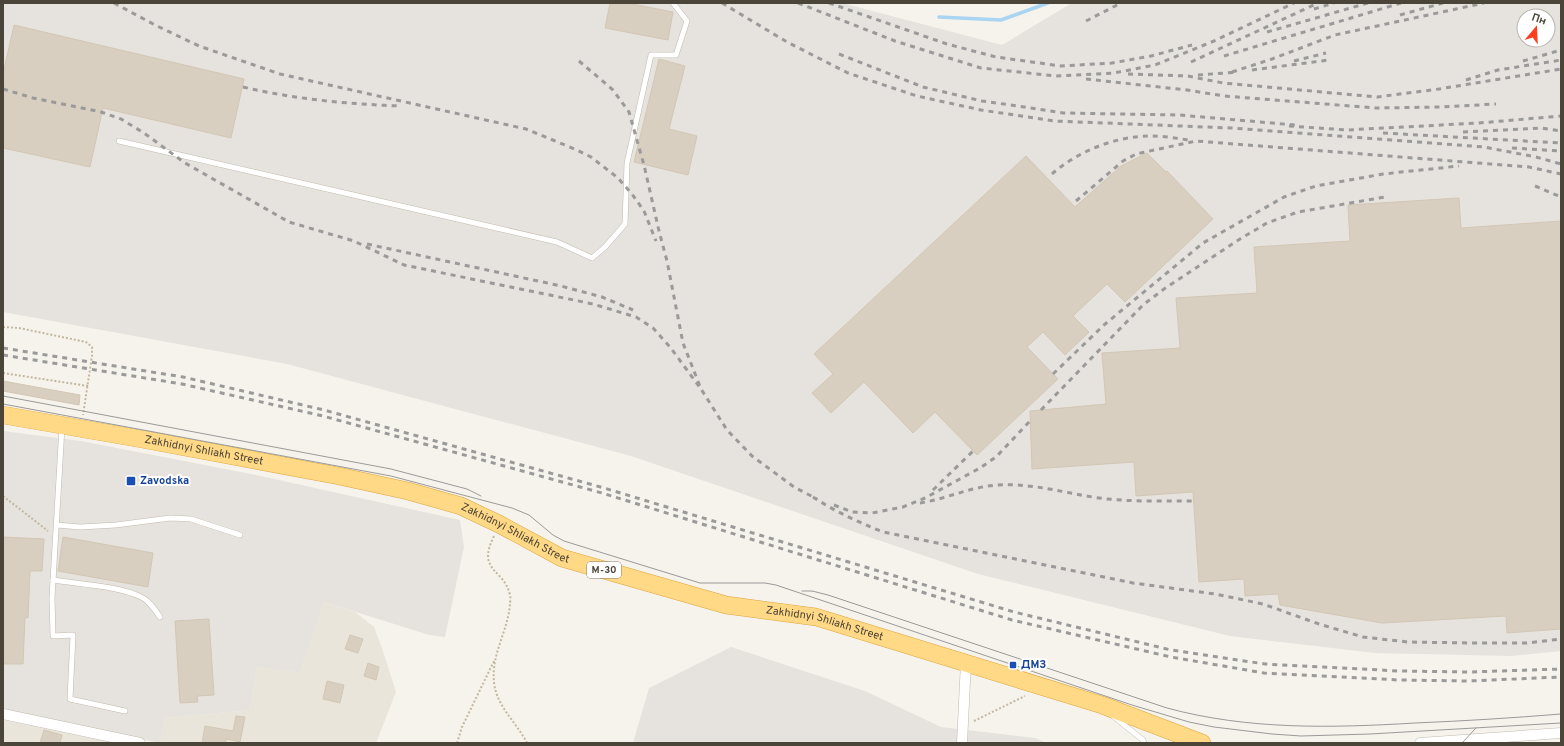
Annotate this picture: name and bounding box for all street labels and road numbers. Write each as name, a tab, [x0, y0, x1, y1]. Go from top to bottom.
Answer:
street label: Zakhidnyi Shliakh Street	[143, 433, 264, 469]
street label: Zakhidnyi Shliakh Street	[458, 500, 571, 567]
road number: М-30	[587, 562, 621, 578]
street label: Zakhidnyi Shliakh Street	[765, 603, 885, 644]

